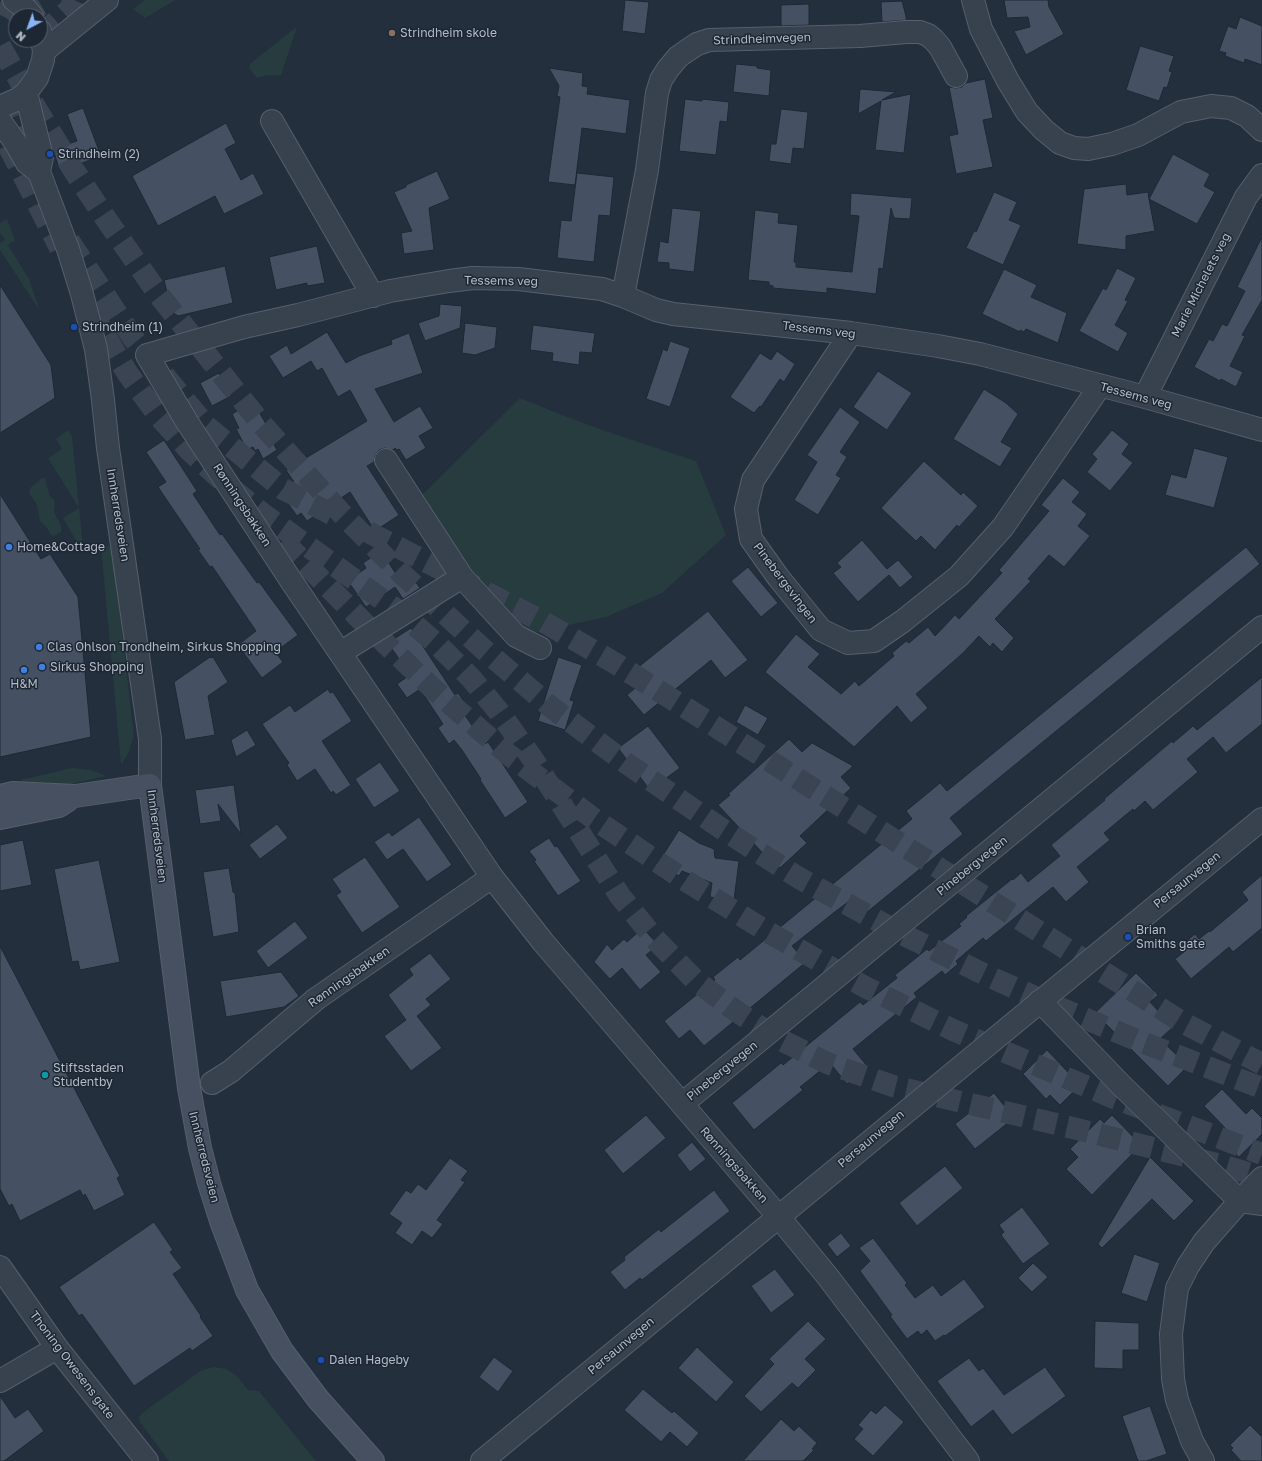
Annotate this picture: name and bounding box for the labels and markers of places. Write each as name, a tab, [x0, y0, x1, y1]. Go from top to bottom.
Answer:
place label: Strindheim skole	[400, 26, 497, 40]
marker: Strindheim skole	[387, 28, 397, 38]
place label: Strindheim (2)	[58, 147, 140, 161]
marker: Strindheim (2)	[45, 149, 55, 159]
place label: Strindheim (1)	[82, 320, 163, 334]
marker: Strindheim (1)	[69, 322, 79, 332]
place label: Home&Cottage	[17, 540, 105, 554]
marker: Home&Cottage	[4, 542, 14, 552]
place label: Clas Ohlson Trondheim, Sirkus Shopping	[47, 640, 281, 654]
marker: Clas Ohlson Trondheim, Sirkus Shopping	[34, 642, 44, 652]
place label: Sirkus Shopping	[50, 660, 144, 674]
marker: Sirkus Shopping	[37, 662, 47, 672]
marker: H&M	[19, 665, 29, 675]
place label: H&M	[10, 677, 38, 691]
place label: Brian Smiths gate	[1136, 923, 1205, 951]
marker: Brian Smiths gate	[1123, 932, 1133, 942]
place label: Stiftsstaden Studentby	[53, 1061, 124, 1089]
marker: Stiftsstaden Studentby	[40, 1070, 50, 1080]
place label: Dalen Hageby	[329, 1353, 409, 1367]
marker: Dalen Hageby	[316, 1355, 326, 1365]

